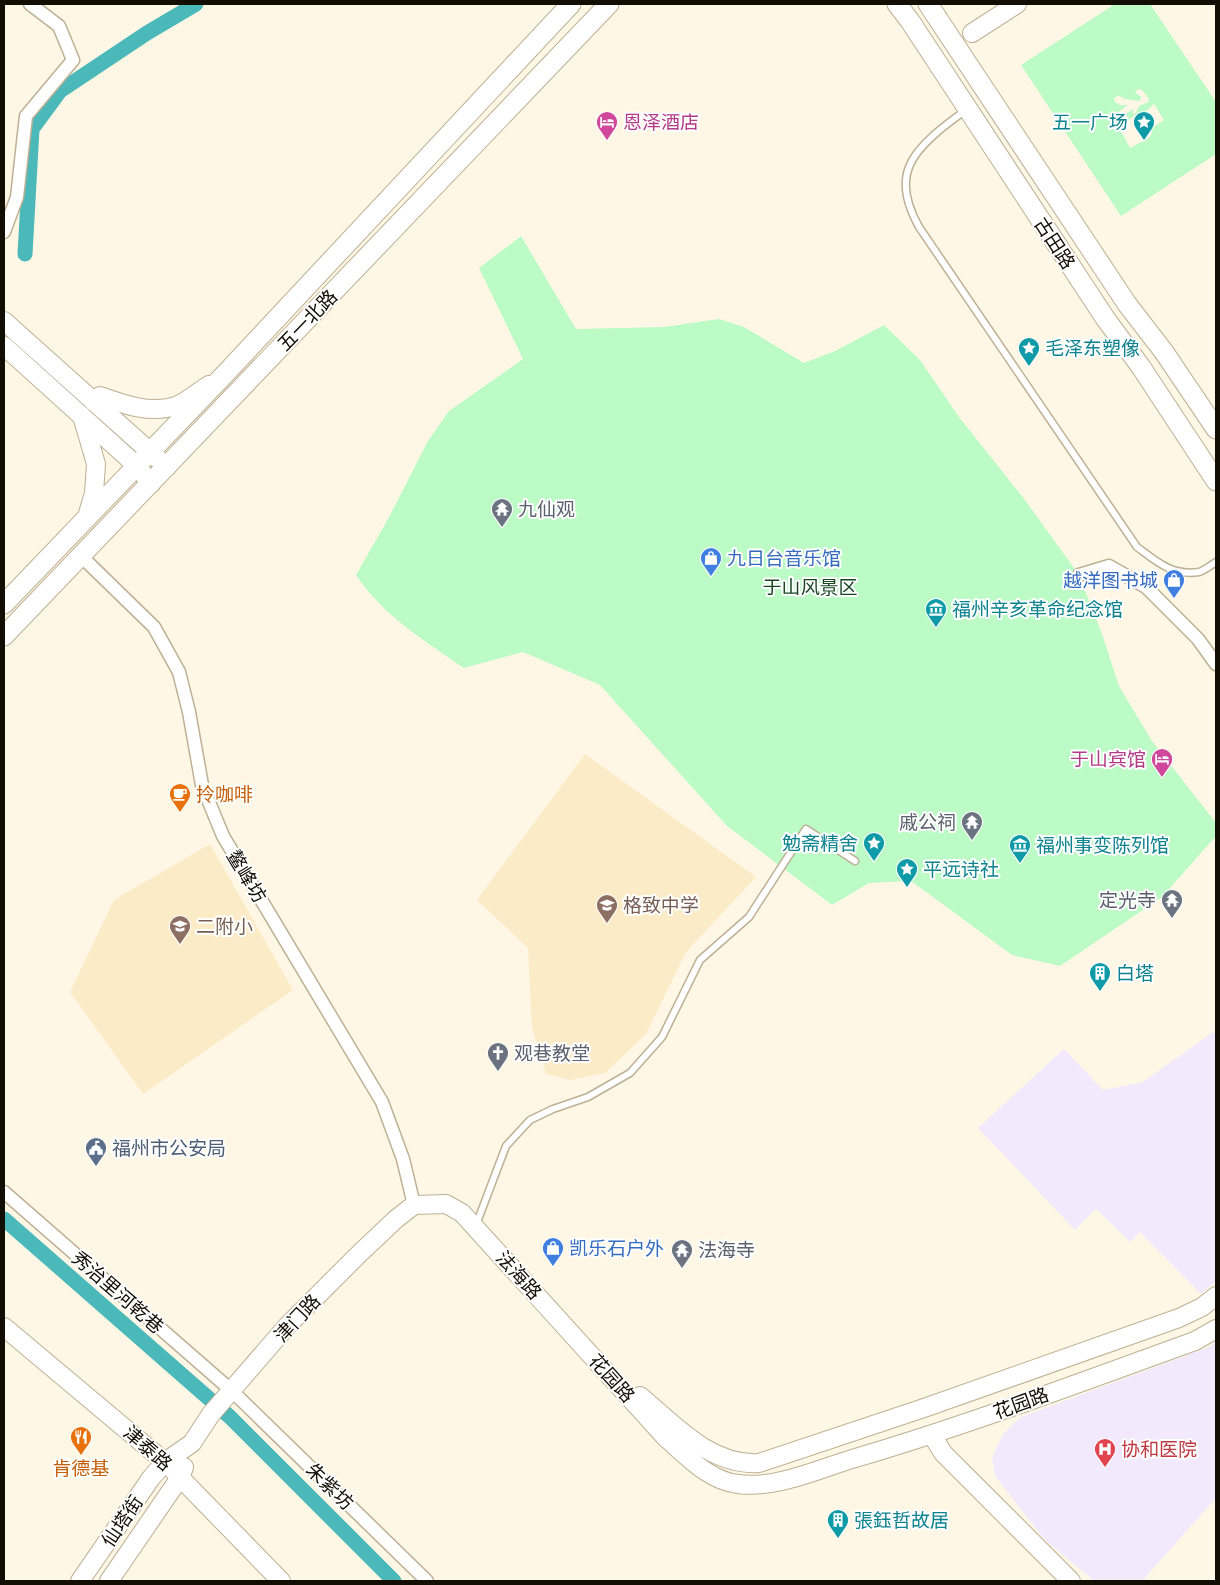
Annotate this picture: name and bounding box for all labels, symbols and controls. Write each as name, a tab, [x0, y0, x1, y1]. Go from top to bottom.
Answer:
hotel icon: 恩泽酒店	[595, 110, 619, 141]
place icon: 五一广场	[1132, 110, 1156, 141]
place label: 恩泽酒店	[623, 111, 699, 135]
place label: 五一广场	[1052, 111, 1128, 135]
street label: 古田路	[1029, 213, 1080, 274]
street label: 五一北路	[273, 285, 343, 356]
place icon: 毛泽东塑像	[1017, 336, 1041, 367]
place label: 毛泽东塑像	[1045, 337, 1140, 361]
temple icon: 九仙观	[490, 497, 514, 528]
place label: 九仙观	[518, 498, 575, 522]
shop icon: 九日台音乐馆	[699, 546, 723, 577]
place label: 九日台音乐馆	[727, 547, 841, 571]
shop icon: 越洋图书城	[1162, 568, 1186, 599]
place label: 越洋图书城	[1063, 569, 1158, 593]
park label: 于山风景区	[762, 576, 858, 600]
museum icon: 福州辛亥革命纪念馆	[924, 597, 948, 628]
place label: 福州辛亥革命纪念馆	[952, 598, 1123, 622]
hotel icon: 于山宾馆	[1150, 747, 1174, 778]
place label: 于山宾馆	[1070, 748, 1146, 772]
cafe icon: 拎咖啡	[168, 782, 192, 813]
place label: 拎咖啡	[196, 783, 253, 807]
temple icon: 戚公祠	[960, 810, 984, 841]
place label: 戚公祠	[899, 811, 956, 835]
place icon: 勉斋精舍	[862, 831, 886, 862]
place label: 勉斋精舍	[782, 832, 858, 856]
museum icon: 福州事变陈列馆	[1008, 833, 1032, 864]
place label: 福州事变陈列馆	[1036, 834, 1169, 858]
street label: 鳌峰坊	[221, 846, 271, 907]
place icon: 平远诗社	[895, 857, 919, 888]
place label: 平远诗社	[923, 858, 999, 882]
temple icon: 定光寺	[1160, 888, 1184, 919]
place label: 定光寺	[1099, 889, 1156, 913]
school or university icon: 格致中学	[595, 893, 619, 924]
place label: 格致中学	[623, 894, 699, 918]
school or university icon: 二附小	[168, 914, 192, 945]
place label: 二附小	[196, 915, 253, 939]
building icon: 白塔	[1088, 961, 1112, 992]
place label: 白塔	[1116, 962, 1154, 986]
church icon: 观巷教堂	[486, 1041, 510, 1072]
place label: 观巷教堂	[514, 1042, 590, 1066]
public building icon: 福州市公安局	[84, 1136, 108, 1167]
place label: 福州市公安局	[112, 1137, 226, 1161]
shop icon: 凯乐石户外	[541, 1236, 565, 1267]
place label: 凯乐石户外	[569, 1237, 664, 1261]
temple icon: 法海寺	[670, 1238, 694, 1269]
place label: 法海寺	[698, 1239, 755, 1263]
street label: 秀治里河乾巷	[66, 1246, 168, 1339]
street label: 法海路	[490, 1246, 546, 1305]
street label: 津门路	[270, 1290, 326, 1348]
street label: 花园路	[583, 1349, 639, 1408]
street label: 花园路	[990, 1383, 1052, 1425]
street label: 津泰路	[118, 1421, 177, 1477]
restaurant icon: 肯德基	[69, 1425, 93, 1456]
hospital icon: 协和医院	[1093, 1437, 1117, 1468]
place label: 协和医院	[1121, 1438, 1197, 1462]
place label: 肯德基	[52, 1457, 110, 1481]
street label: 朱紫坊	[300, 1458, 358, 1515]
street label: 仙塔街	[97, 1491, 149, 1552]
building icon: 張鈺哲故居	[826, 1508, 850, 1539]
place label: 張鈺哲故居	[854, 1509, 949, 1533]

